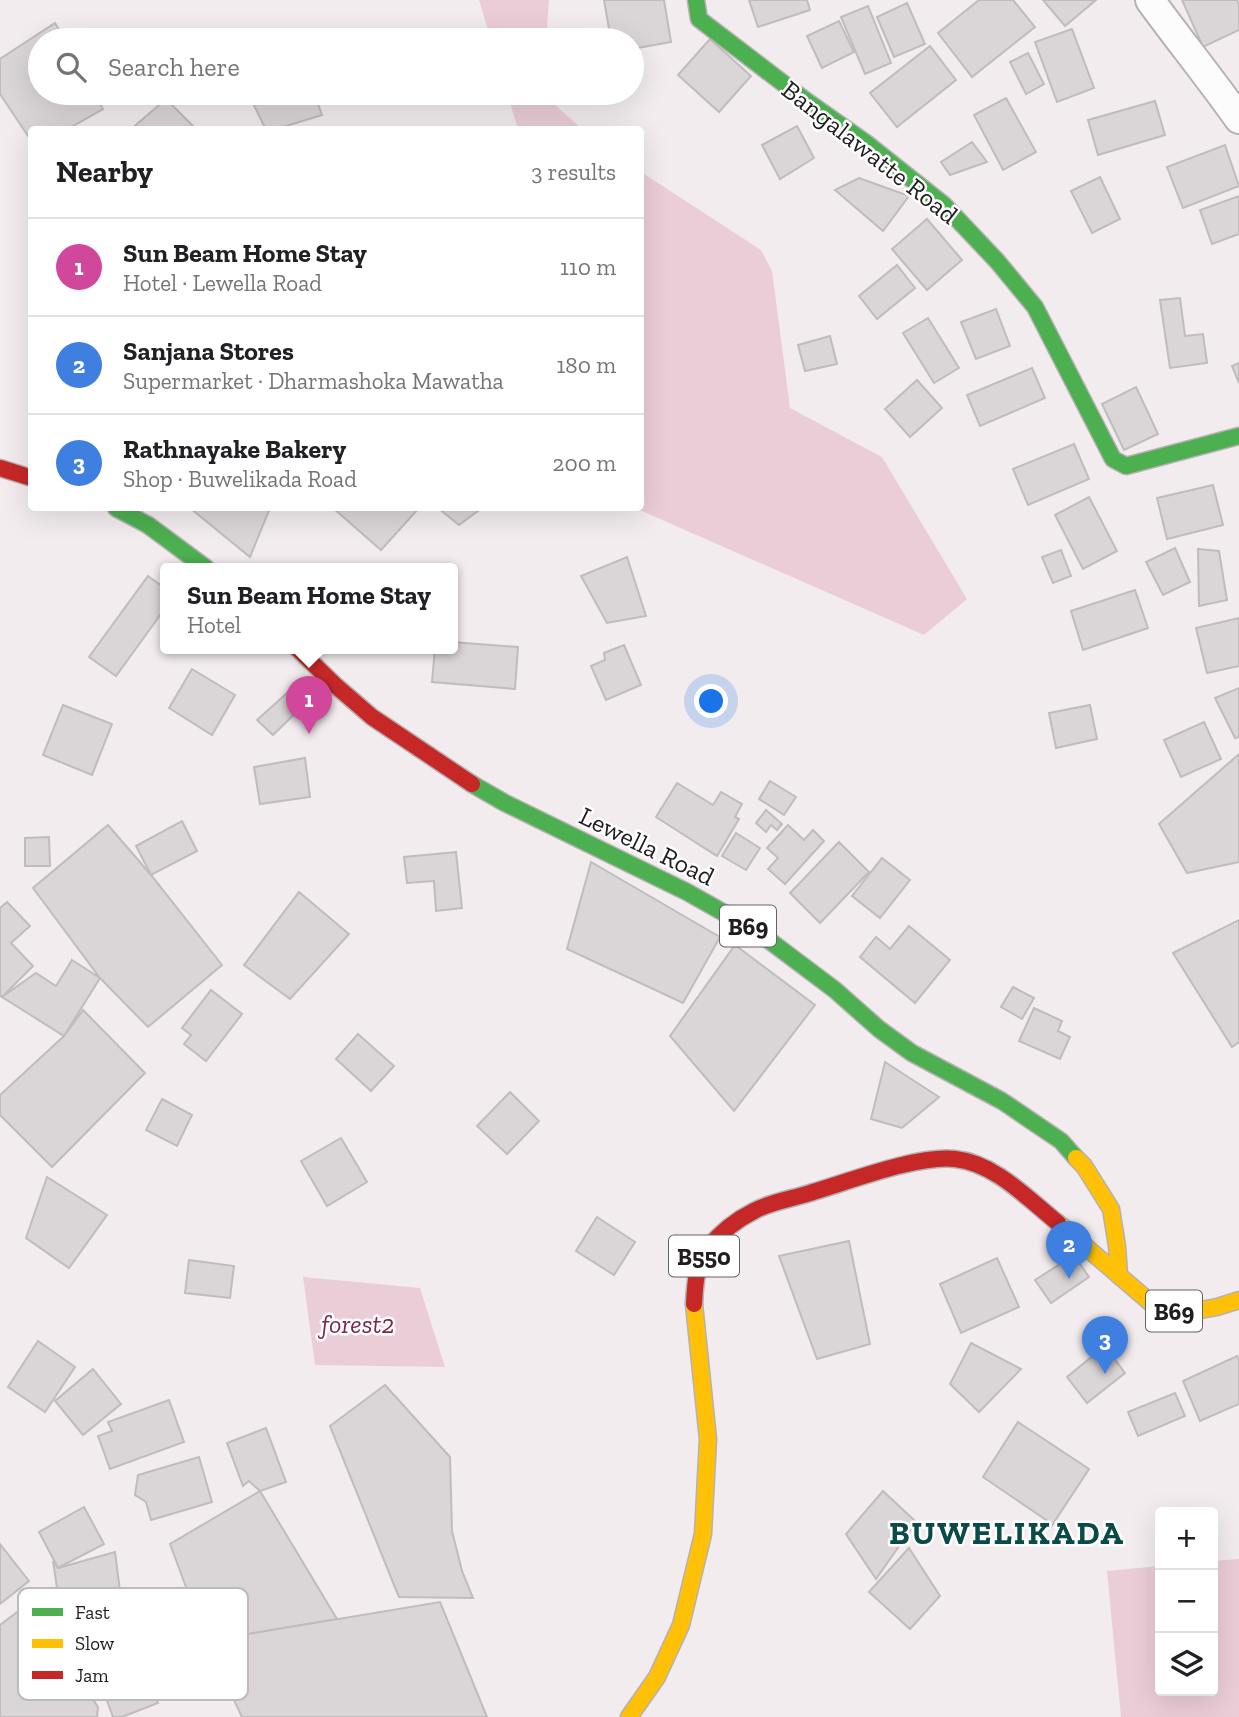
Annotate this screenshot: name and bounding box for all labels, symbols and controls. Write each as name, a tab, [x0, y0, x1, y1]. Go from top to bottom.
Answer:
search box	[28, 28, 644, 105]
icon: search	[52, 48, 90, 86]
text: Search here	[108, 51, 240, 83]
street label: Bangalawatte Road	[776, 73, 964, 231]
text: Nearby	[56, 154, 153, 190]
text: 3 results	[531, 158, 616, 186]
text: Sun Beam Home Stay	[123, 237, 367, 269]
text: 1	[74, 253, 84, 281]
text: 110 m	[560, 253, 616, 281]
text: Hotel · Lewella Road	[123, 269, 322, 297]
text: Sanjana Stores	[123, 335, 294, 367]
text: 2	[73, 351, 85, 379]
text: 180 m	[556, 351, 616, 379]
text: Supermarket · Dharmashoka Mawatha	[123, 367, 504, 395]
text: Rathnayake Bakery	[123, 433, 346, 465]
text: 3	[73, 449, 85, 477]
text: 200 m	[553, 449, 616, 477]
text: Shop · Buwelikada Road	[123, 465, 357, 493]
popup	[160, 563, 458, 654]
text: Sun Beam Home Stay	[187, 579, 431, 611]
text: Hotel	[187, 611, 241, 639]
pin: 1	[286, 676, 332, 734]
your location	[694, 684, 728, 718]
street label: Lewella Road	[574, 800, 720, 892]
road number: B69	[720, 906, 776, 946]
pin: 2	[1046, 1221, 1092, 1279]
road number: B550	[669, 1236, 739, 1276]
road number: B69	[1146, 1290, 1202, 1331]
park label: forest2	[317, 1308, 395, 1340]
pin: 3	[1082, 1316, 1128, 1374]
map controls	[1155, 1507, 1218, 1696]
button: +	[1155, 1507, 1218, 1570]
district label: BUWELIKADA	[889, 1513, 1125, 1552]
button: −	[1155, 1570, 1218, 1633]
legend	[18, 1588, 248, 1700]
text: Fast	[75, 1601, 110, 1624]
text: Slow	[75, 1632, 115, 1655]
button: layers	[1155, 1633, 1218, 1696]
text: Jam	[75, 1664, 109, 1687]

